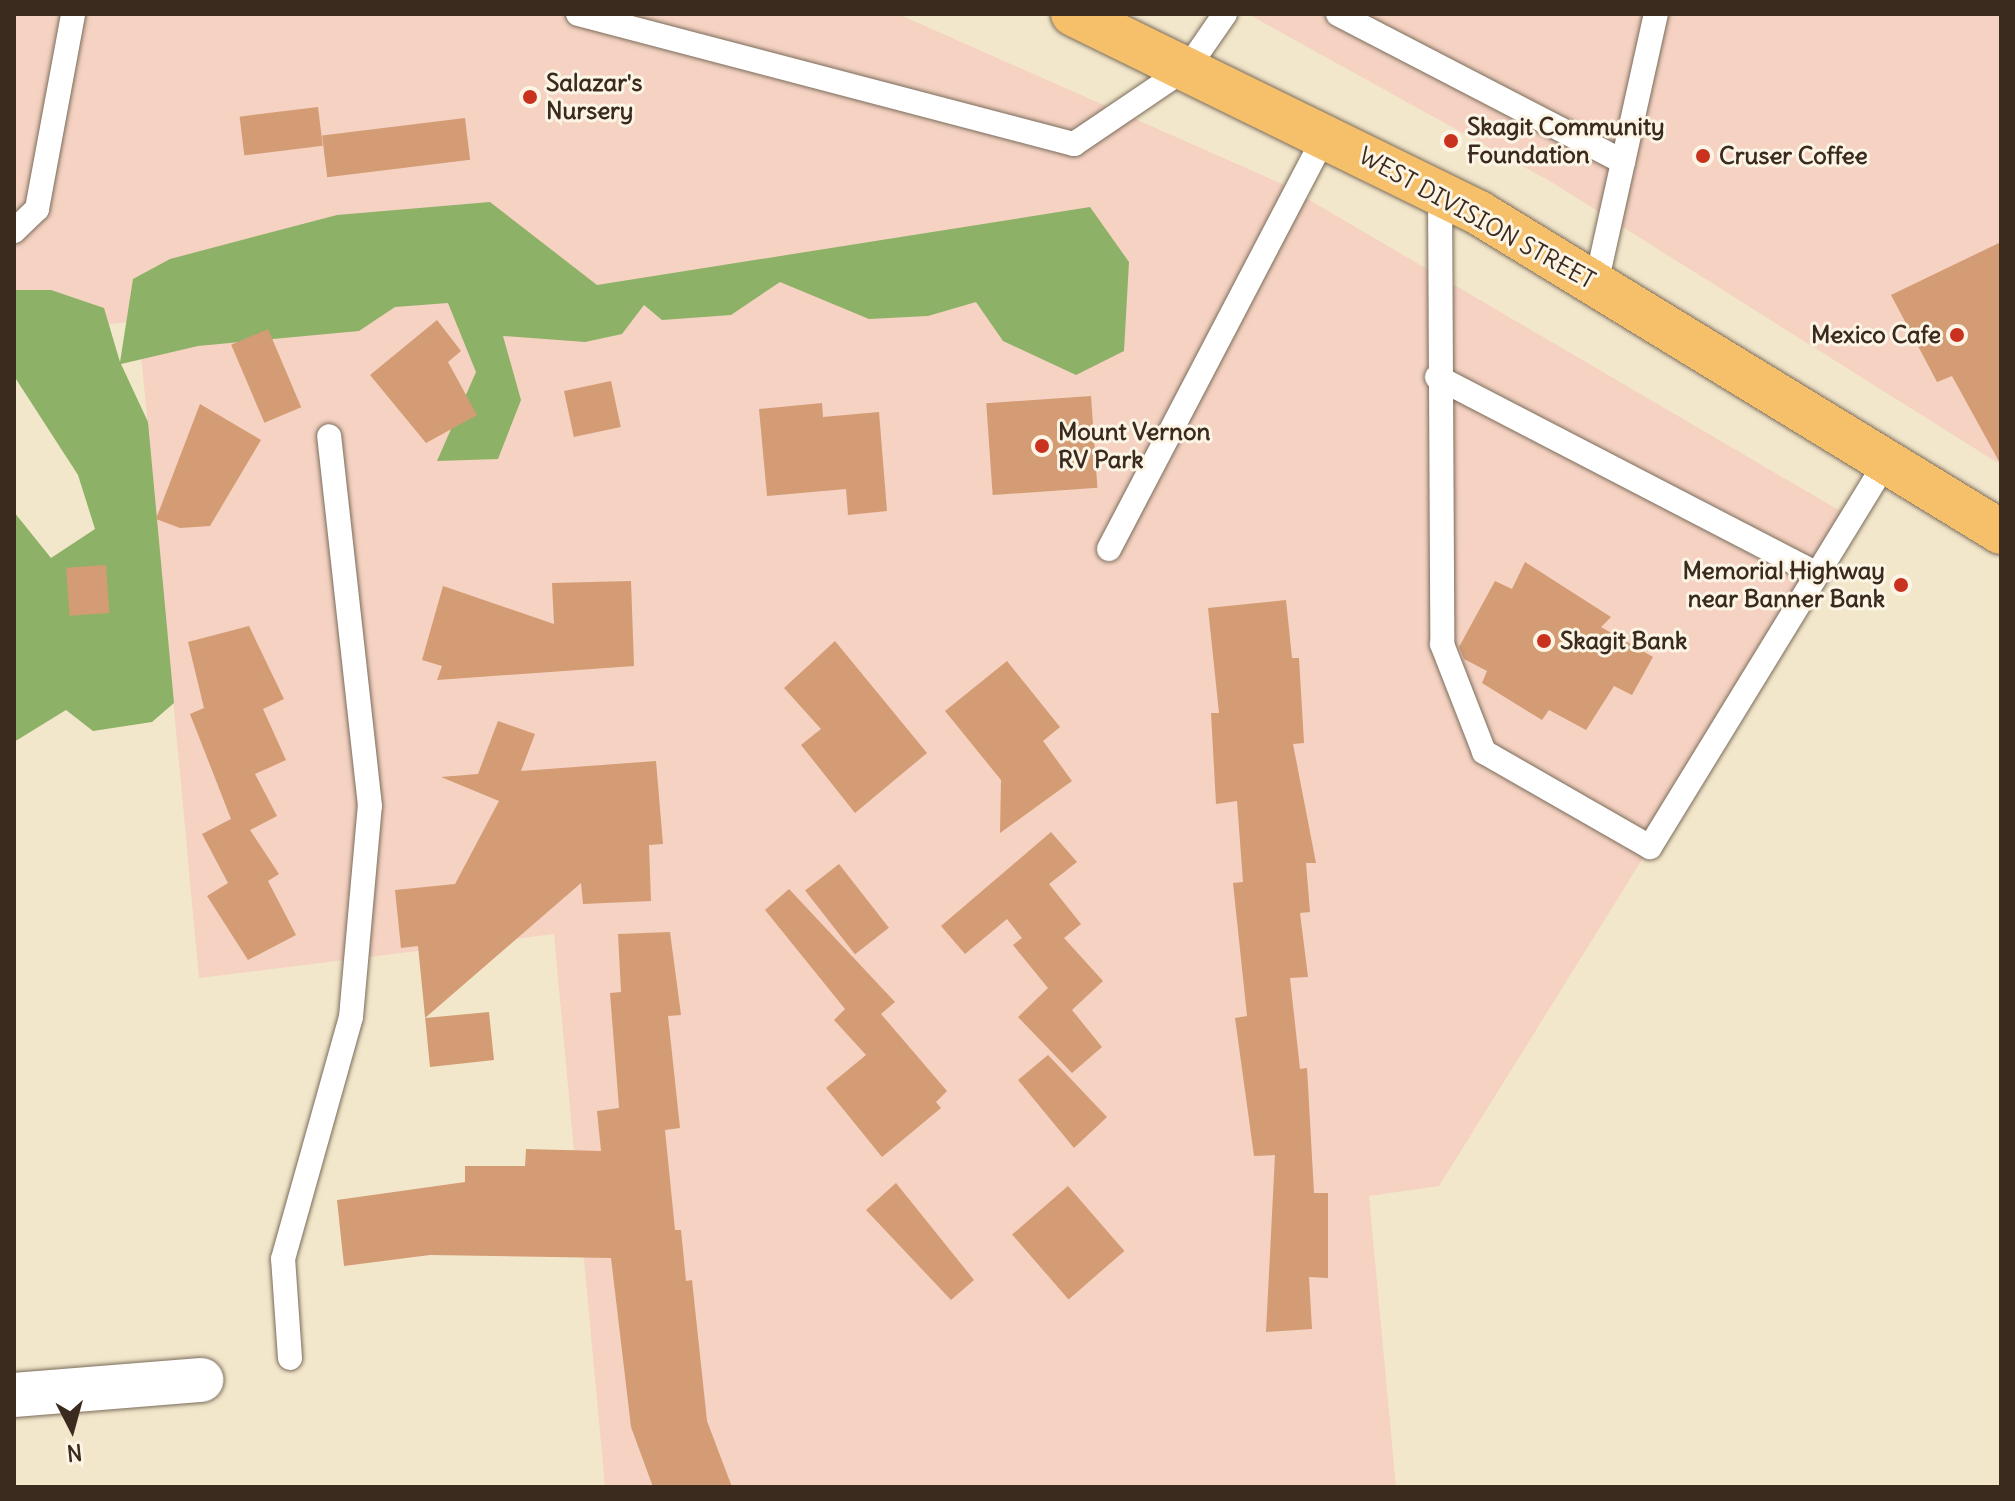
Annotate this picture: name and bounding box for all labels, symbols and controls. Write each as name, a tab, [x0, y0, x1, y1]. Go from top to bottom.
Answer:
place label: Salazar's Nursery	[546, 69, 642, 125]
marker: Salazar's Nursery	[521, 88, 539, 106]
place label: Skagit Community Foundation	[1467, 113, 1665, 169]
marker: Skagit Community Foundation	[1442, 132, 1460, 150]
street label: WEST DIVISION STREET	[1354, 141, 1600, 295]
place label: Cruser Coffee	[1719, 142, 1868, 170]
marker: Cruser Coffee	[1694, 147, 1712, 165]
place label: Mexico Cafe	[1811, 321, 1941, 349]
marker: Mexico Cafe	[1948, 326, 1966, 344]
place label: Mount Vernon RV Park	[1058, 418, 1210, 474]
marker: Mount Vernon RV Park	[1033, 437, 1051, 455]
place label: Memorial Highway near Banner Bank	[1683, 557, 1885, 613]
marker: Memorial Highway near Banner Bank	[1892, 576, 1910, 594]
place label: Skagit Bank	[1560, 627, 1687, 655]
marker: Skagit Bank	[1535, 632, 1553, 650]
north arrow	[32, 1389, 112, 1469]
text: N	[65, 1438, 84, 1468]

